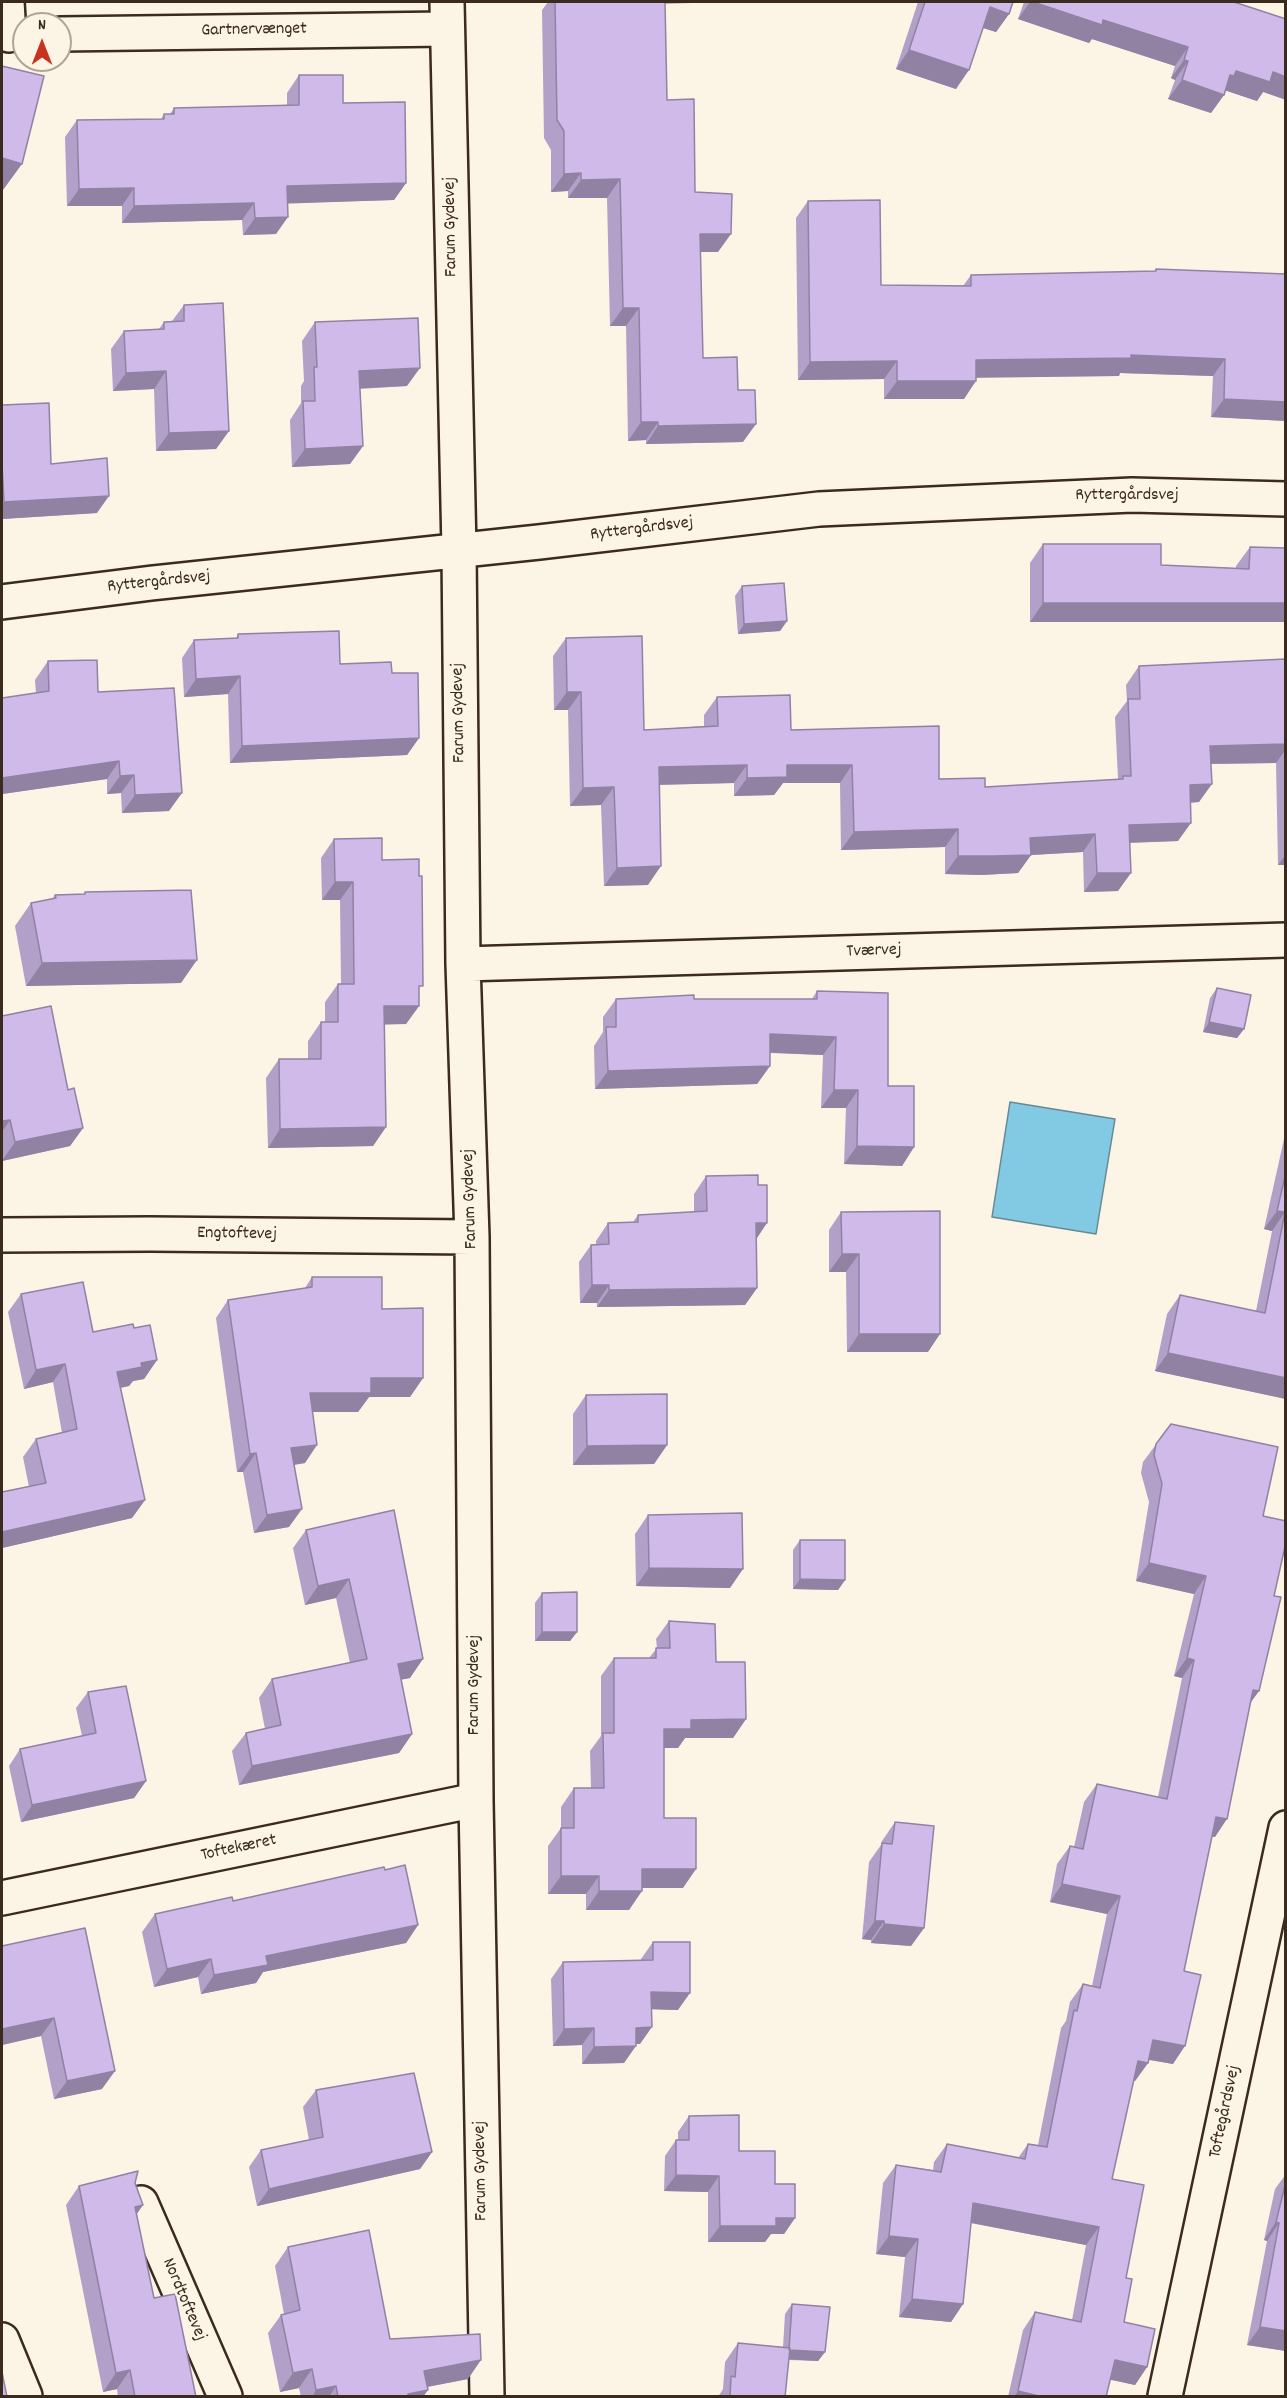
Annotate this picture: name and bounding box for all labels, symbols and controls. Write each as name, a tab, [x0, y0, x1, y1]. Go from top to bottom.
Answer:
north arrow	[12, 12, 72, 72]
text: N	[38, 14, 46, 37]
street label: Gartnervænget	[201, 19, 307, 43]
street label: Farum Gydevej	[440, 177, 464, 277]
street label: Ryttergårdsvej	[1075, 486, 1179, 508]
street label: Ryttergårdsvej	[589, 513, 695, 547]
street label: Ryttergårdsvej	[106, 567, 212, 599]
street label: Farum Gydevej	[448, 663, 472, 763]
street label: Tværvej	[846, 940, 902, 964]
street label: Farum Gydevej	[458, 1149, 484, 1249]
street label: Engtoftevej	[197, 1224, 277, 1246]
street label: Farum Gydevej	[465, 1635, 487, 1735]
street label: Toftekæret	[199, 1830, 279, 1868]
street label: Toftegårdsvej	[1206, 2064, 1246, 2160]
street label: Farum Gydevej	[470, 2121, 494, 2221]
street label: Nordtoftevej	[156, 2255, 210, 2345]

